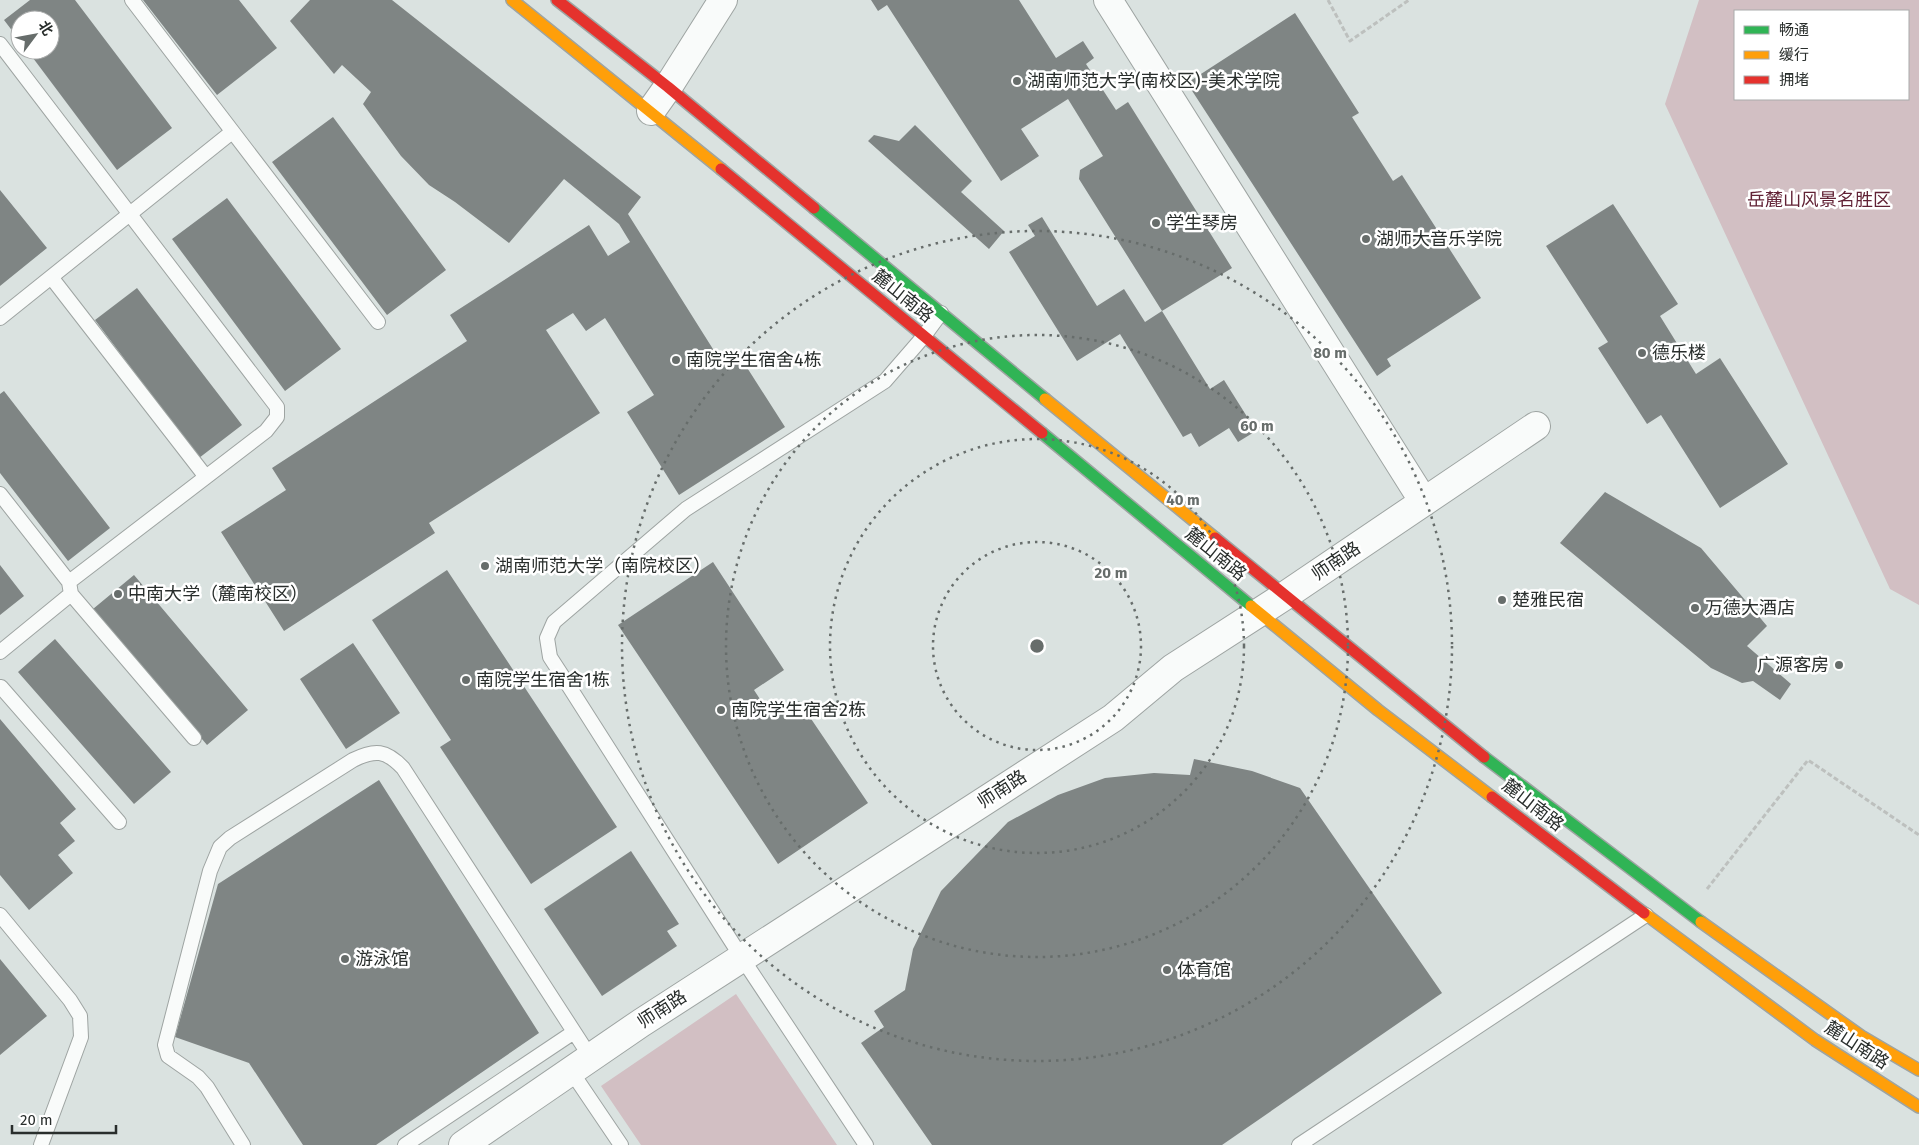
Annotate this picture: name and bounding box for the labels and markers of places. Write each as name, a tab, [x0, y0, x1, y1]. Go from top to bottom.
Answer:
place label: 湖南师范大学(南校区)-美术学院	[1027, 70, 1280, 92]
marker: 湖南师范大学(南校区)-美术学院	[1011, 75, 1023, 87]
place label: 学生琴房	[1166, 212, 1238, 234]
marker: 学生琴房	[1150, 217, 1162, 229]
place label: 湖师大音乐学院	[1376, 228, 1502, 250]
marker: 湖师大音乐学院	[1360, 233, 1372, 245]
place label: 德乐楼	[1652, 342, 1706, 364]
marker: 德乐楼	[1636, 347, 1648, 359]
place label: 南院学生宿舍4栋	[686, 349, 822, 371]
marker: 南院学生宿舍4栋	[670, 354, 682, 366]
place label: 湖南师范大学（南院校区）	[495, 555, 711, 577]
marker: 湖南师范大学（南院校区）	[479, 560, 491, 572]
place label: 中南大学（麓南校区）	[128, 583, 308, 605]
marker: 中南大学（麓南校区）	[112, 588, 124, 600]
place label: 楚雅民宿	[1512, 589, 1584, 611]
marker: 楚雅民宿	[1496, 594, 1508, 606]
place label: 万德大酒店	[1705, 597, 1795, 619]
marker: 万德大酒店	[1689, 602, 1701, 614]
centre of rings	[1028, 637, 1046, 655]
place label: 广源客房	[1757, 654, 1829, 676]
marker: 广源客房	[1833, 659, 1845, 671]
place label: 南院学生宿舍1栋	[476, 669, 610, 691]
marker: 南院学生宿舍1栋	[460, 674, 472, 686]
place label: 南院学生宿舍2栋	[731, 699, 866, 721]
marker: 南院学生宿舍2栋	[715, 704, 727, 716]
place label: 游泳馆	[355, 948, 409, 970]
marker: 游泳馆	[339, 953, 351, 965]
place label: 体育馆	[1177, 959, 1231, 981]
marker: 体育馆	[1161, 964, 1173, 976]

